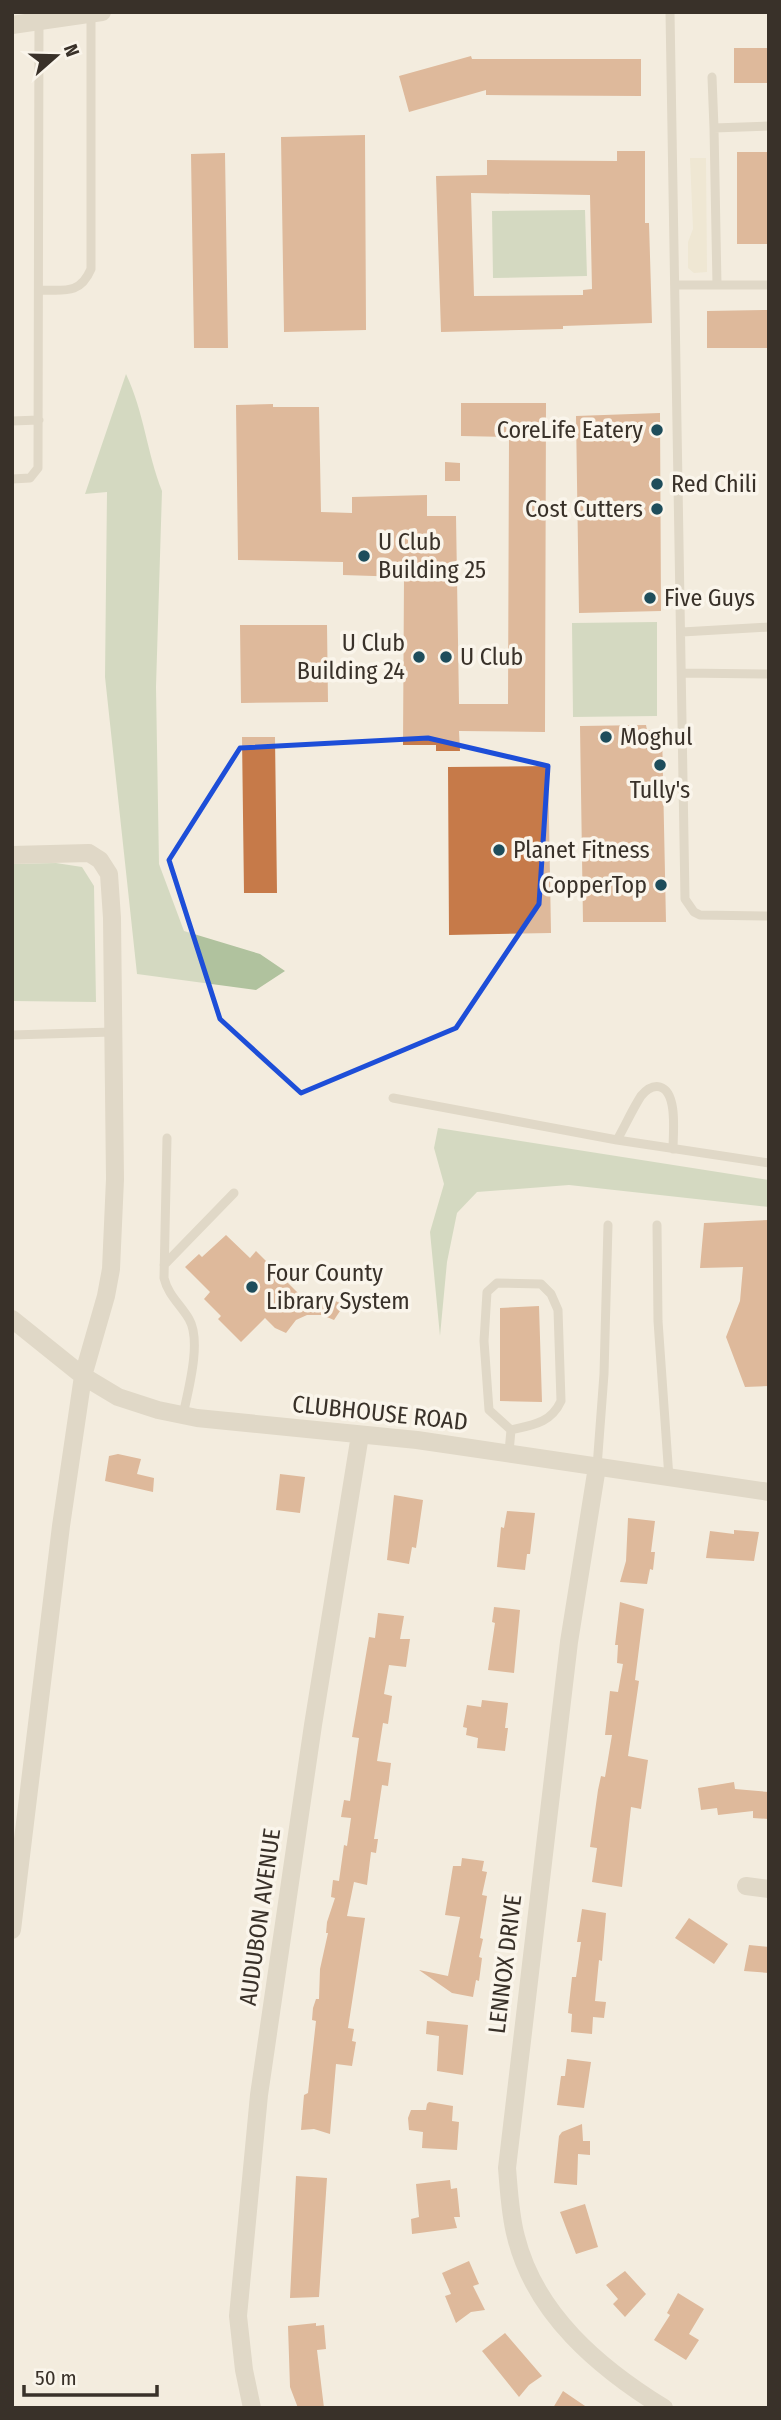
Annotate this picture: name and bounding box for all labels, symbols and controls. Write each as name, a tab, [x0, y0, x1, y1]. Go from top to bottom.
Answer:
north arrow	[21, 21, 91, 91]
text: N	[59, 41, 84, 60]
place label: CoreLife Eatery	[497, 416, 643, 444]
marker: CoreLife Eatery	[649, 422, 665, 438]
place label: Red Chili	[671, 470, 757, 498]
marker: Red Chili	[649, 476, 665, 492]
place label: Cost Cutters	[525, 495, 643, 523]
marker: Cost Cutters	[649, 501, 665, 517]
place label: U Club Building 25	[378, 528, 486, 584]
marker: U Club Building 25	[356, 548, 372, 564]
place label: Five Guys	[664, 584, 755, 612]
marker: Five Guys	[642, 590, 658, 606]
place label: U Club Building 24	[297, 629, 405, 685]
place label: U Club	[460, 643, 523, 671]
marker: U Club Building 24	[411, 649, 427, 665]
marker: U Club	[438, 649, 454, 665]
place label: Moghul	[620, 723, 693, 751]
marker: Moghul	[598, 729, 614, 745]
marker: Tully's	[652, 757, 668, 773]
place label: Tully's	[630, 776, 690, 804]
place label: Planet Fitness	[513, 836, 650, 864]
marker: Planet Fitness	[491, 842, 507, 858]
place label: CopperTop	[542, 871, 647, 899]
marker: CopperTop	[653, 877, 669, 893]
place label: Four County Library System	[266, 1259, 410, 1315]
marker: Four County Library System	[244, 1279, 260, 1295]
street label: CLUBHOUSE ROAD	[291, 1390, 469, 1436]
street label: AUDUBON AVENUE	[234, 1827, 286, 2007]
street label: LENNOX DRIVE	[483, 1893, 527, 2035]
scale bar	[24, 2354, 158, 2398]
text: 50 m	[35, 2365, 77, 2391]

